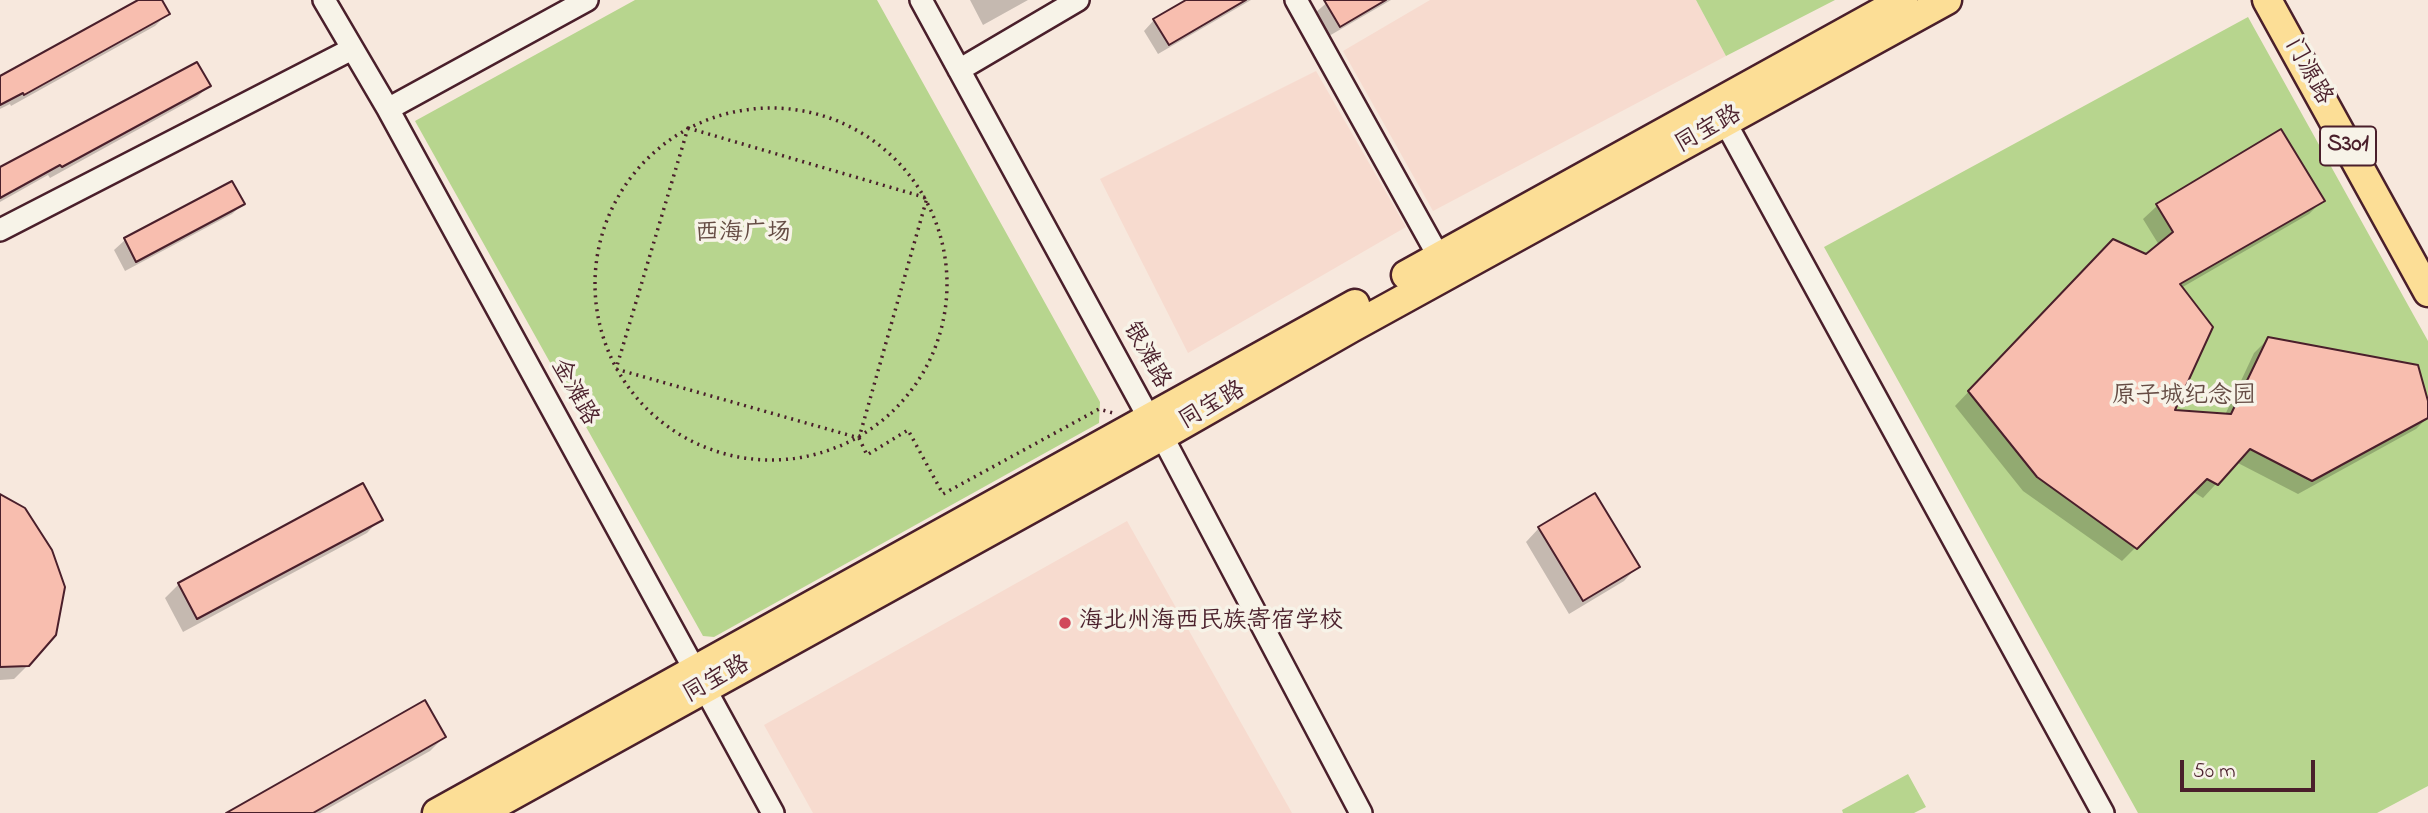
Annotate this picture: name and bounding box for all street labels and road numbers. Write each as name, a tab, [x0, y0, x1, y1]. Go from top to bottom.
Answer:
street label: 门源路	[2277, 34, 2337, 110]
street label: 同宝路	[1671, 101, 1747, 161]
road number: S301	[2320, 127, 2376, 166]
street label: 银滩路	[1115, 318, 1175, 394]
street label: 金滩路	[543, 355, 603, 431]
street label: 同宝路	[1175, 377, 1251, 437]
street label: 同宝路	[679, 651, 755, 711]

